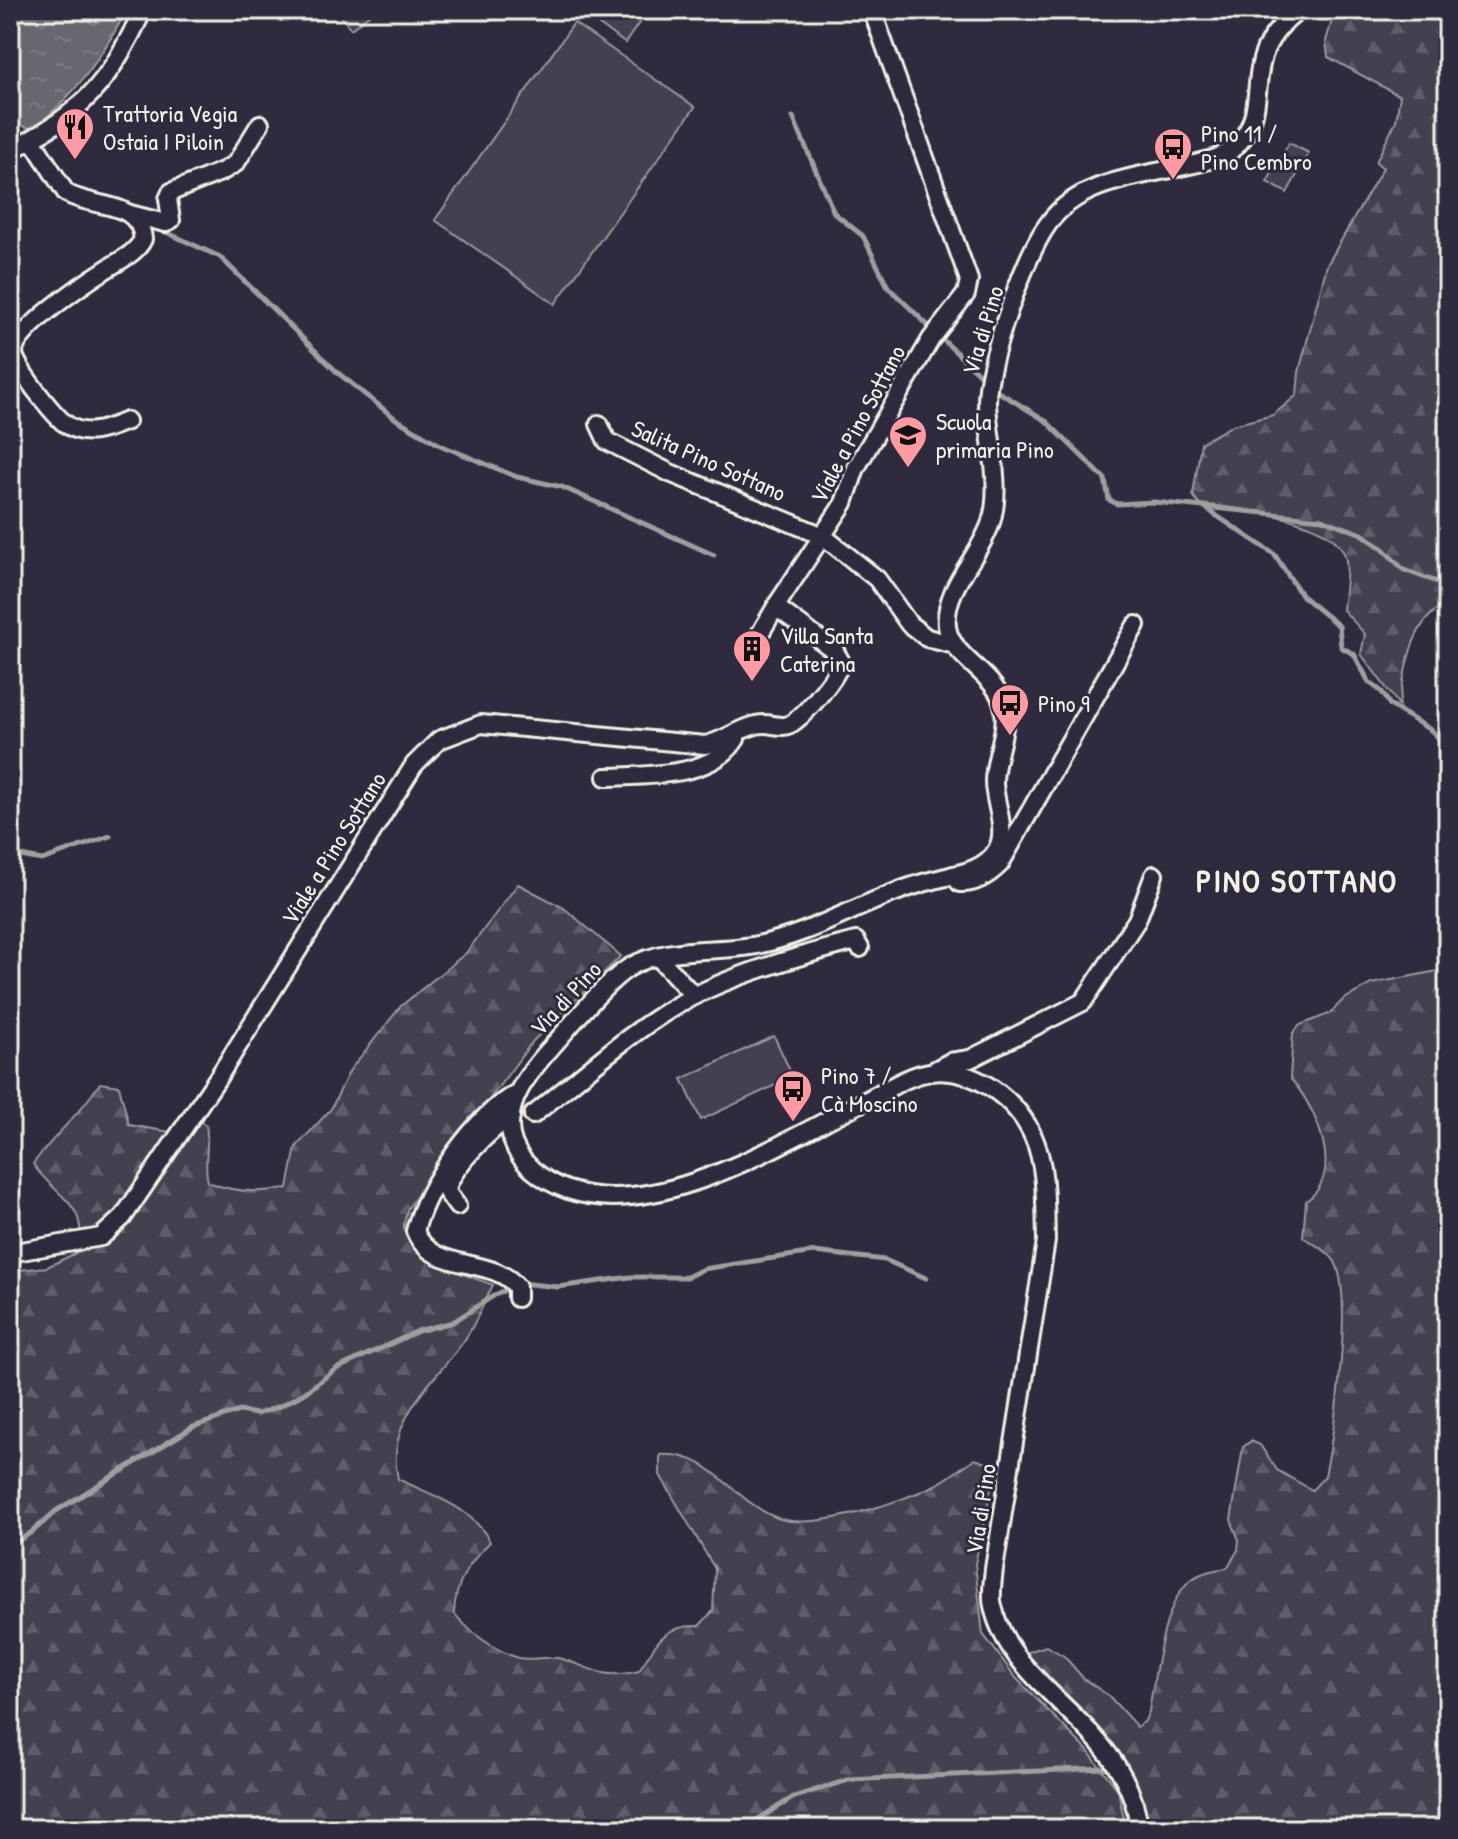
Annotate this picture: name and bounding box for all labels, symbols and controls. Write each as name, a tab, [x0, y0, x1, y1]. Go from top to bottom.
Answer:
place label: Trattoria Vegia Ostaia I Piloin	[103, 97, 237, 157]
restaurant icon: Trattoria Vegia Ostaia I Piloin	[54, 106, 96, 161]
place label: Pino 11 / Pino Cembro	[1201, 117, 1312, 177]
bus stop icon: Pino 11 / Pino Cembro	[1152, 126, 1194, 181]
street label: Via di Pino	[953, 281, 1011, 378]
street label: Viale a Pino Sottano	[802, 339, 912, 509]
place label: Scuola primaria Pino	[936, 405, 1054, 465]
street label: Salita Pino Sottano	[627, 412, 791, 508]
school or university icon: Scuola primaria Pino	[887, 414, 929, 469]
place label: Villa Santa Caterina	[780, 619, 873, 679]
building icon: Villa Santa Caterina	[731, 628, 773, 683]
bus stop icon: Pino 9	[989, 682, 1031, 737]
place label: Pino 9	[1038, 687, 1090, 719]
street label: Viale a Pino Sottano	[273, 765, 393, 931]
district label: PINO SOTTANO	[1196, 859, 1398, 902]
street label: Via di Pino	[522, 953, 608, 1042]
place label: Pino 7 / Cà Moscino	[821, 1059, 918, 1119]
bus stop icon: Pino 7 / Cà Moscino	[772, 1068, 814, 1123]
street label: Via di Pino	[957, 1461, 1003, 1557]

